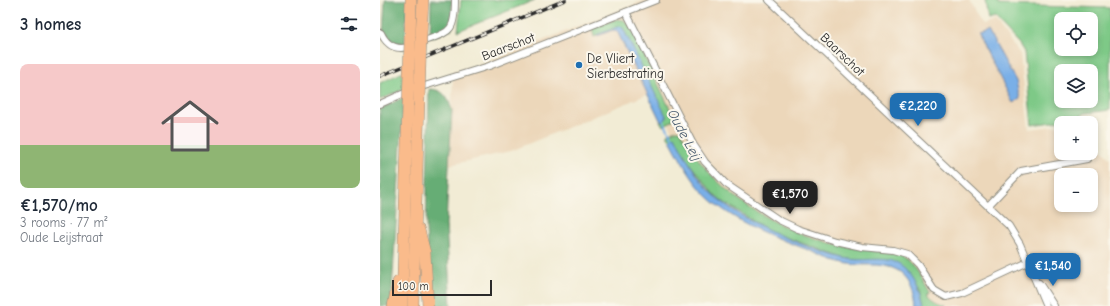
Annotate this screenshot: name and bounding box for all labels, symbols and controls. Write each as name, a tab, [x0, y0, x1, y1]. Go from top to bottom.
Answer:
map controls	[1054, 12, 1098, 212]
button: locate	[1054, 12, 1098, 56]
icon: filters	[338, 13, 360, 35]
text: 3 homes	[20, 15, 81, 34]
street label: Baarschot	[479, 29, 538, 63]
street label: Baarschot	[817, 30, 869, 80]
place label: De Vliert Sierbestrating	[587, 51, 664, 81]
marker: De Vliert Sierbestrating	[574, 60, 584, 70]
button: layers	[1054, 64, 1098, 108]
icon: home	[154, 90, 226, 162]
pin: €2,220	[885, 93, 951, 127]
text: €2,220	[899, 98, 937, 113]
water label: Oude Leij	[664, 106, 705, 164]
button: +	[1054, 116, 1098, 160]
button: −	[1054, 168, 1098, 212]
pin: €1,570	[757, 181, 823, 215]
text: €1,570	[772, 186, 808, 201]
text: €1,570/mo	[20, 196, 98, 215]
text: 3 rooms · 77 m²	[20, 215, 107, 230]
text: Oude Leijstraat	[20, 230, 103, 245]
pin: €1,540	[1020, 253, 1086, 287]
text: €1,540	[1035, 258, 1072, 273]
scale bar	[392, 278, 492, 297]
text: 100 m	[398, 280, 429, 293]

